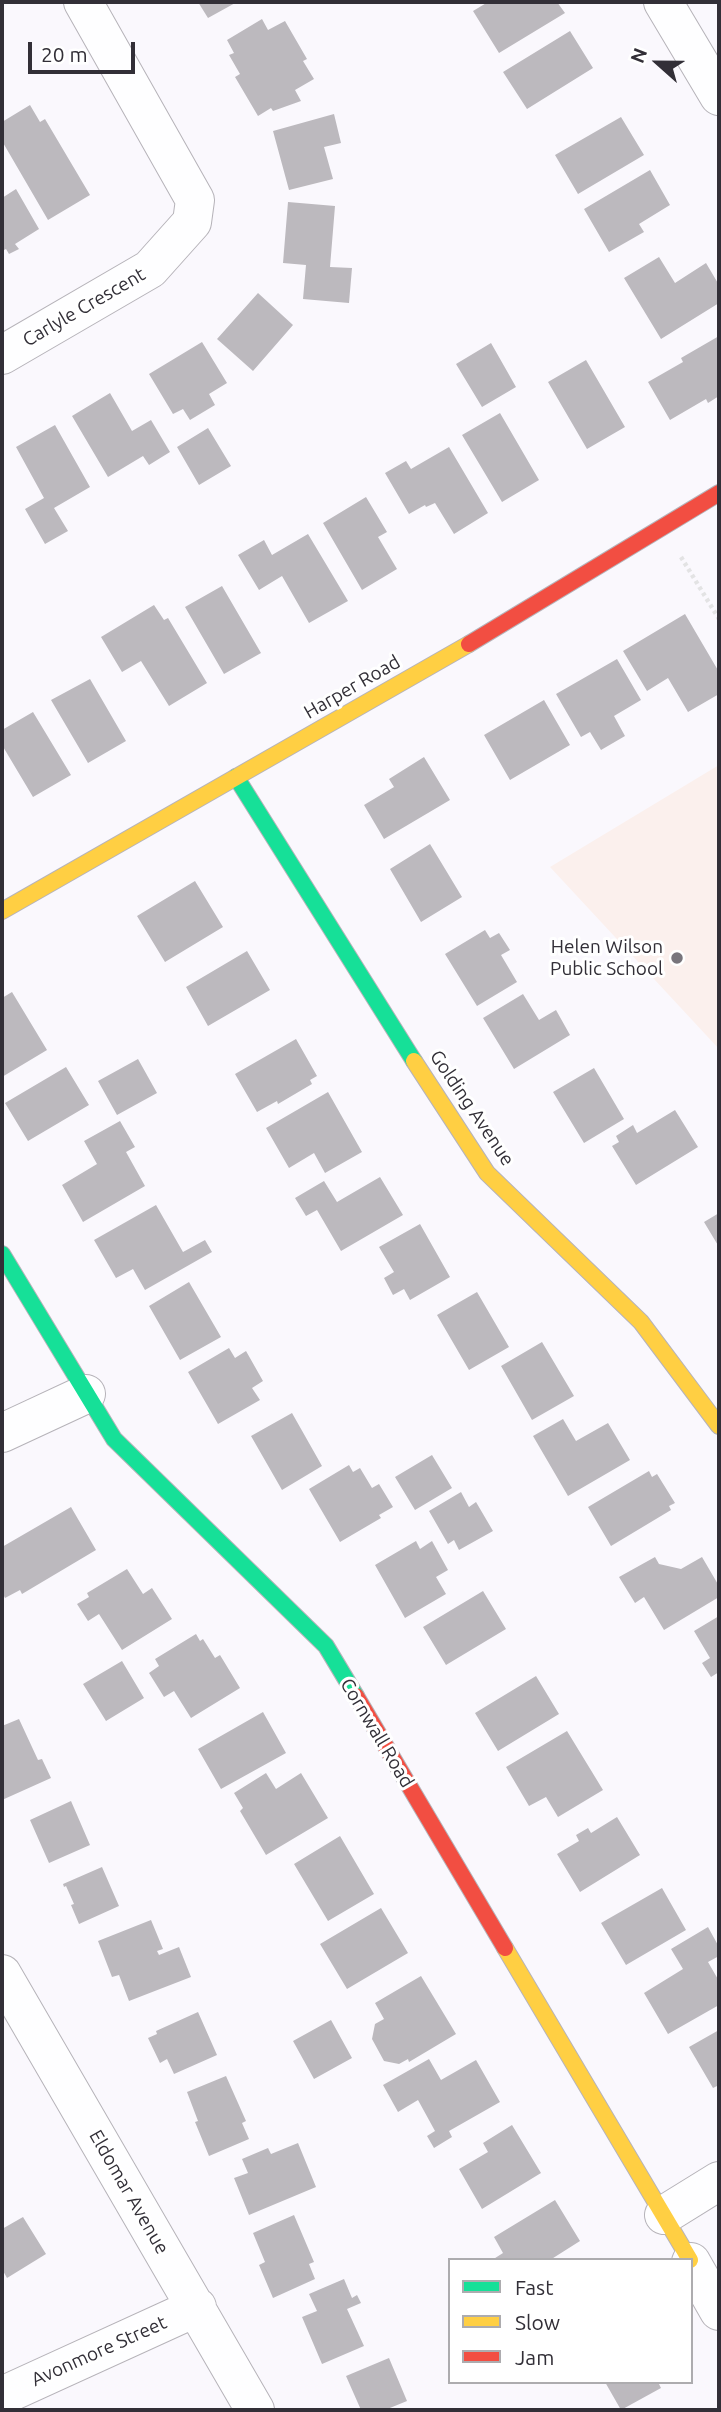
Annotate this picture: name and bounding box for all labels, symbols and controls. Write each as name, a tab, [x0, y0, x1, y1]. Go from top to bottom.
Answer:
scale bar	[32, 28, 138, 72]
north arrow	[623, 28, 693, 98]
text: 20 m	[41, 42, 88, 66]
text: N	[626, 45, 651, 66]
street label: Carlyle Crescent	[19, 263, 149, 351]
street label: Harper Road	[300, 650, 404, 724]
place label: Helen Wilson Public School	[550, 936, 663, 980]
marker: Helen Wilson Public School	[669, 950, 685, 966]
street label: Golding Avenue	[425, 1046, 519, 1170]
street label: Cornwall Road	[335, 1674, 419, 1792]
street label: Eldomar Avenue	[84, 2126, 174, 2258]
legend	[448, 2258, 693, 2384]
text: Fast	[515, 2275, 553, 2299]
text: Slow	[515, 2310, 560, 2334]
street label: Avonmore Street	[28, 2311, 170, 2391]
text: Jam	[515, 2345, 554, 2369]

